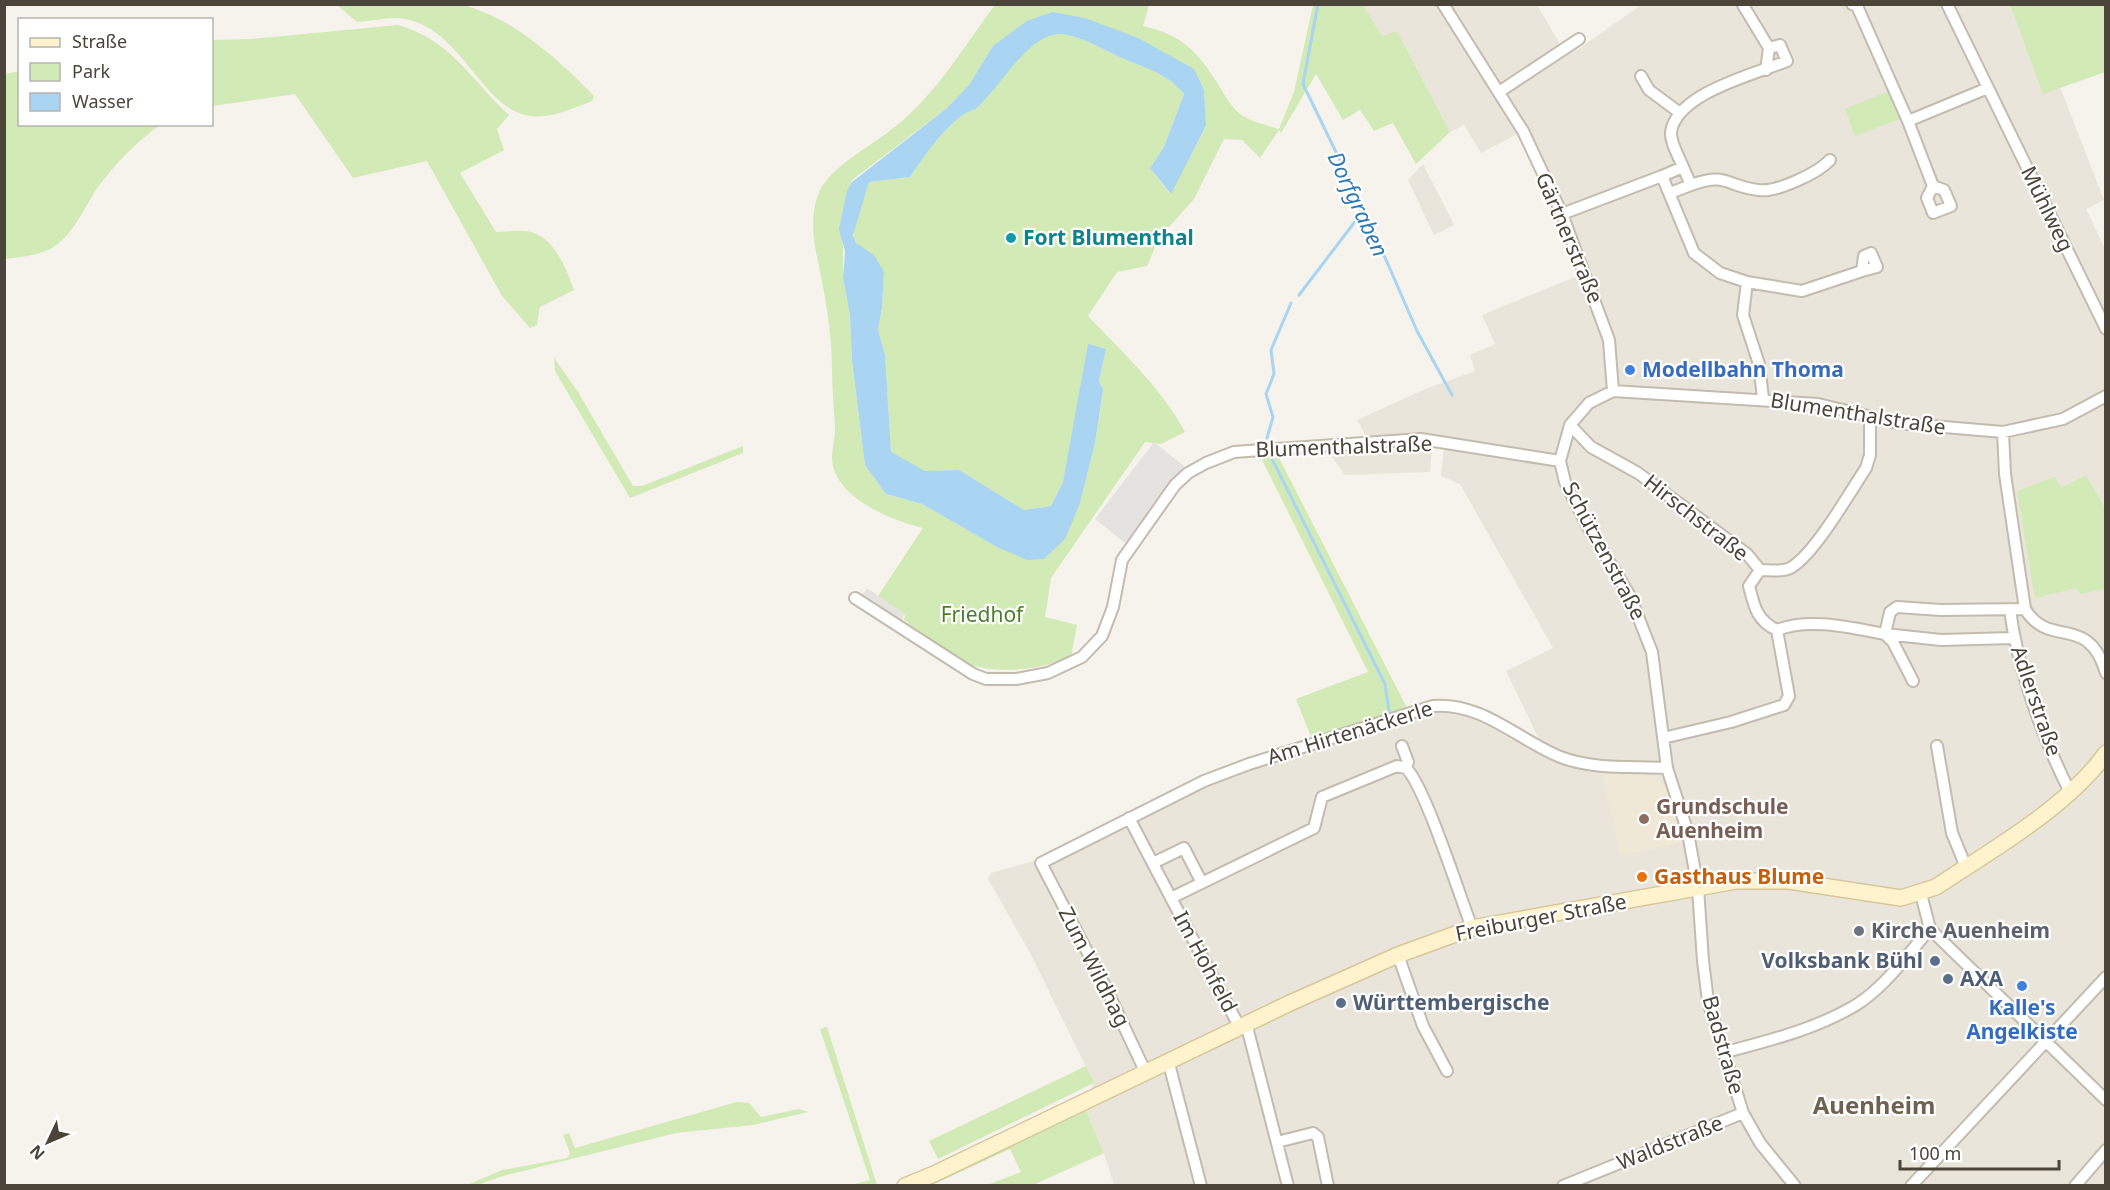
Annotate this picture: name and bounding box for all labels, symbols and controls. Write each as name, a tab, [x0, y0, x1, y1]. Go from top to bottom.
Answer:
legend	[18, 18, 213, 126]
text: Straße	[72, 29, 127, 53]
text: Park	[72, 59, 110, 83]
text: Wasser	[72, 89, 134, 113]
water label: Dorfgraben	[1321, 146, 1396, 261]
street label: Mühlweg	[2015, 161, 2081, 256]
street label: Gärtnerstraße	[1530, 168, 1610, 307]
place label: Fort Blumenthal	[1023, 223, 1194, 251]
marker: Fort Blumenthal	[1004, 231, 1018, 245]
place label: Modellbahn Thoma	[1642, 355, 1844, 383]
marker: Modellbahn Thoma	[1623, 363, 1637, 377]
street label: Blumenthalstraße	[1769, 385, 1948, 441]
street label: Blumenthalstraße	[1255, 429, 1433, 463]
street label: Hirschstraße	[1639, 468, 1755, 567]
street label: Schützenstraße	[1557, 477, 1653, 624]
park label: Friedhof	[941, 600, 1025, 628]
street label: Adlerstraße	[2005, 642, 2069, 760]
street label: Am Hirtenäckerle	[1264, 694, 1436, 770]
place label: Grundschule Auenheim	[1656, 792, 1789, 844]
marker: Grundschule Auenheim	[1637, 812, 1651, 826]
place label: Gasthaus Blume	[1654, 862, 1824, 890]
marker: Gasthaus Blume	[1635, 870, 1649, 884]
street label: Freiburger Straße	[1453, 887, 1629, 947]
street label: Zum Wildhag	[1053, 902, 1137, 1031]
street label: Im Hohfeld	[1167, 906, 1244, 1017]
place label: Kirche Auenheim	[1871, 916, 2050, 944]
marker: Kirche Auenheim	[1852, 924, 1866, 938]
place label: Volksbank Bühl	[1761, 946, 1923, 974]
marker: Volksbank Bühl	[1928, 954, 1942, 968]
place label: AXA	[1960, 964, 2004, 992]
marker: AXA	[1941, 972, 1955, 986]
marker: Kalle's Angelkiste	[2015, 979, 2029, 993]
place label: Württembergische	[1353, 988, 1549, 1016]
street label: Badstraße	[1697, 992, 1751, 1097]
place label: Kalle's Angelkiste	[1966, 993, 2078, 1045]
marker: Württembergische	[1334, 996, 1348, 1010]
district label: Auenheim	[1813, 1088, 1935, 1121]
street label: Waldstraße	[1612, 1108, 1727, 1176]
north arrow	[18, 1112, 78, 1172]
scale bar	[1900, 1133, 2059, 1171]
text: N	[25, 1140, 50, 1165]
text: 100 m	[1909, 1141, 1961, 1165]

